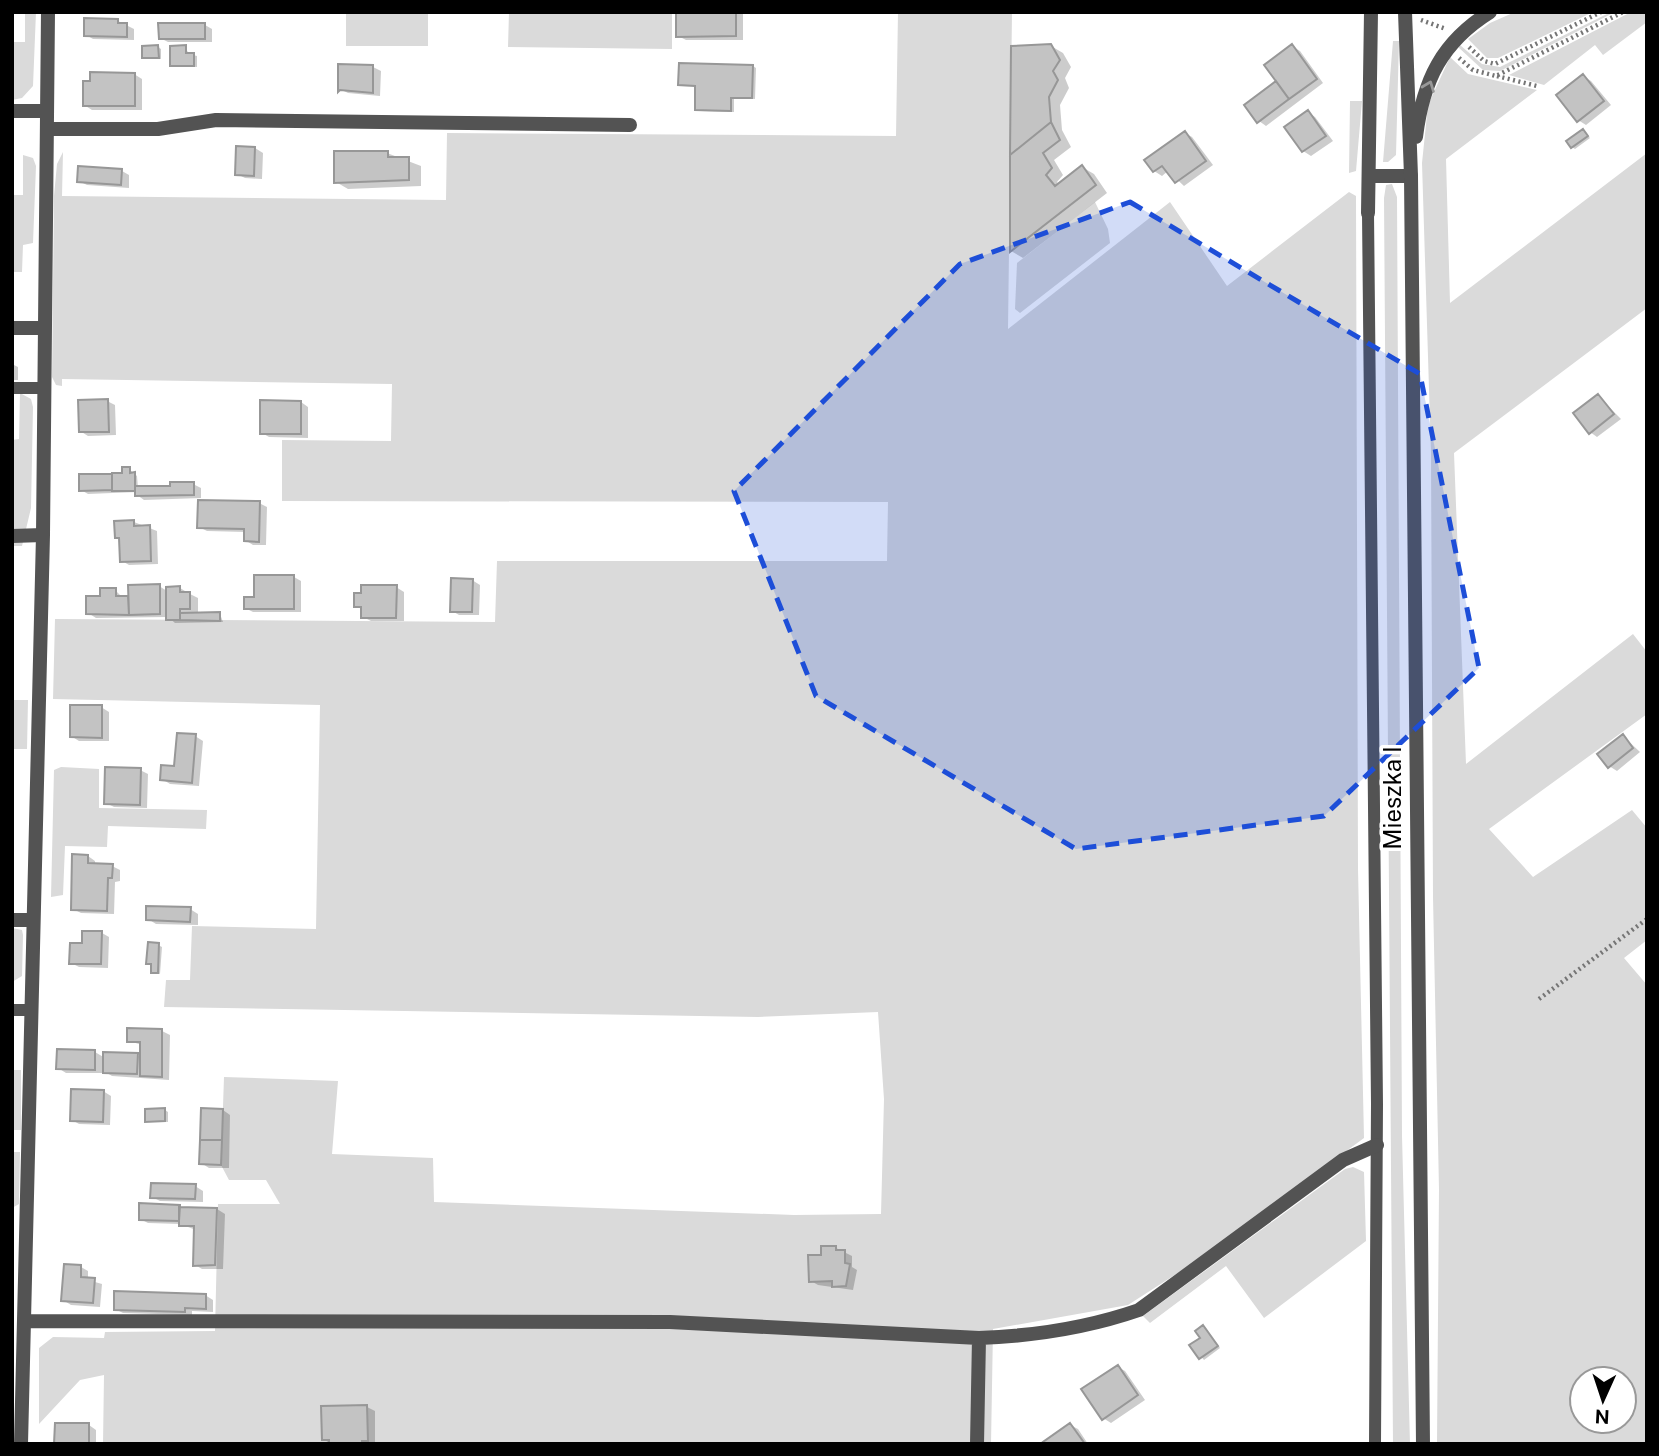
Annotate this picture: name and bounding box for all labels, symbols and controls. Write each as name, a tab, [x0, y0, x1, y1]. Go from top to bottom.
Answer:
one-way arrow	[1421, 80, 1435, 92]
street label: Mieszka I	[1378, 746, 1406, 850]
north arrow	[1568, 1365, 1638, 1435]
text: N	[1594, 1406, 1610, 1428]

